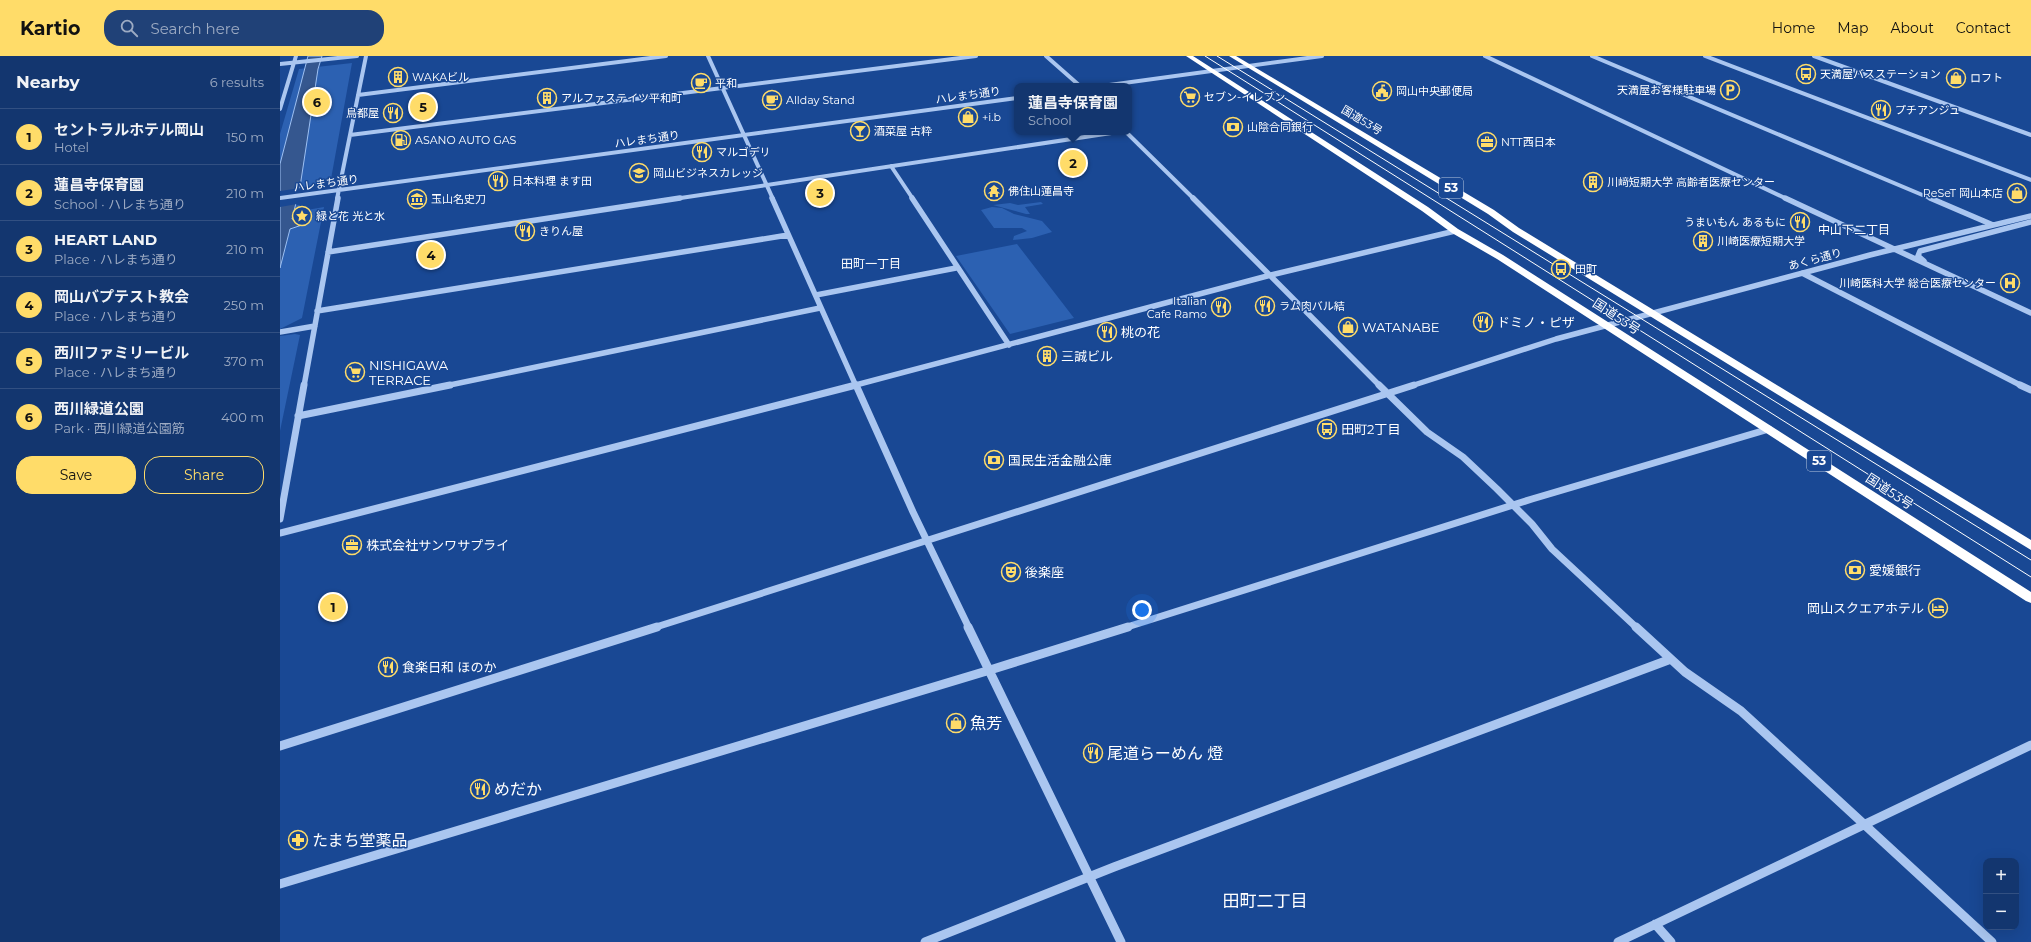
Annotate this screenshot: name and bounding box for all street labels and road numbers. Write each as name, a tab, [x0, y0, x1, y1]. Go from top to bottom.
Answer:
street label: ハレまち通り	[934, 83, 1002, 107]
street label: 国道53号	[1339, 102, 1385, 138]
street label: ハレまち通り	[613, 127, 681, 151]
street label: ハレまち通り	[292, 171, 360, 195]
road number: 53	[1439, 178, 1463, 198]
street label: あくら通り	[1787, 245, 1843, 273]
street label: 国道53号	[1590, 295, 1644, 337]
road number: 53	[1807, 451, 1831, 471]
street label: 国道53号	[1863, 470, 1917, 512]

